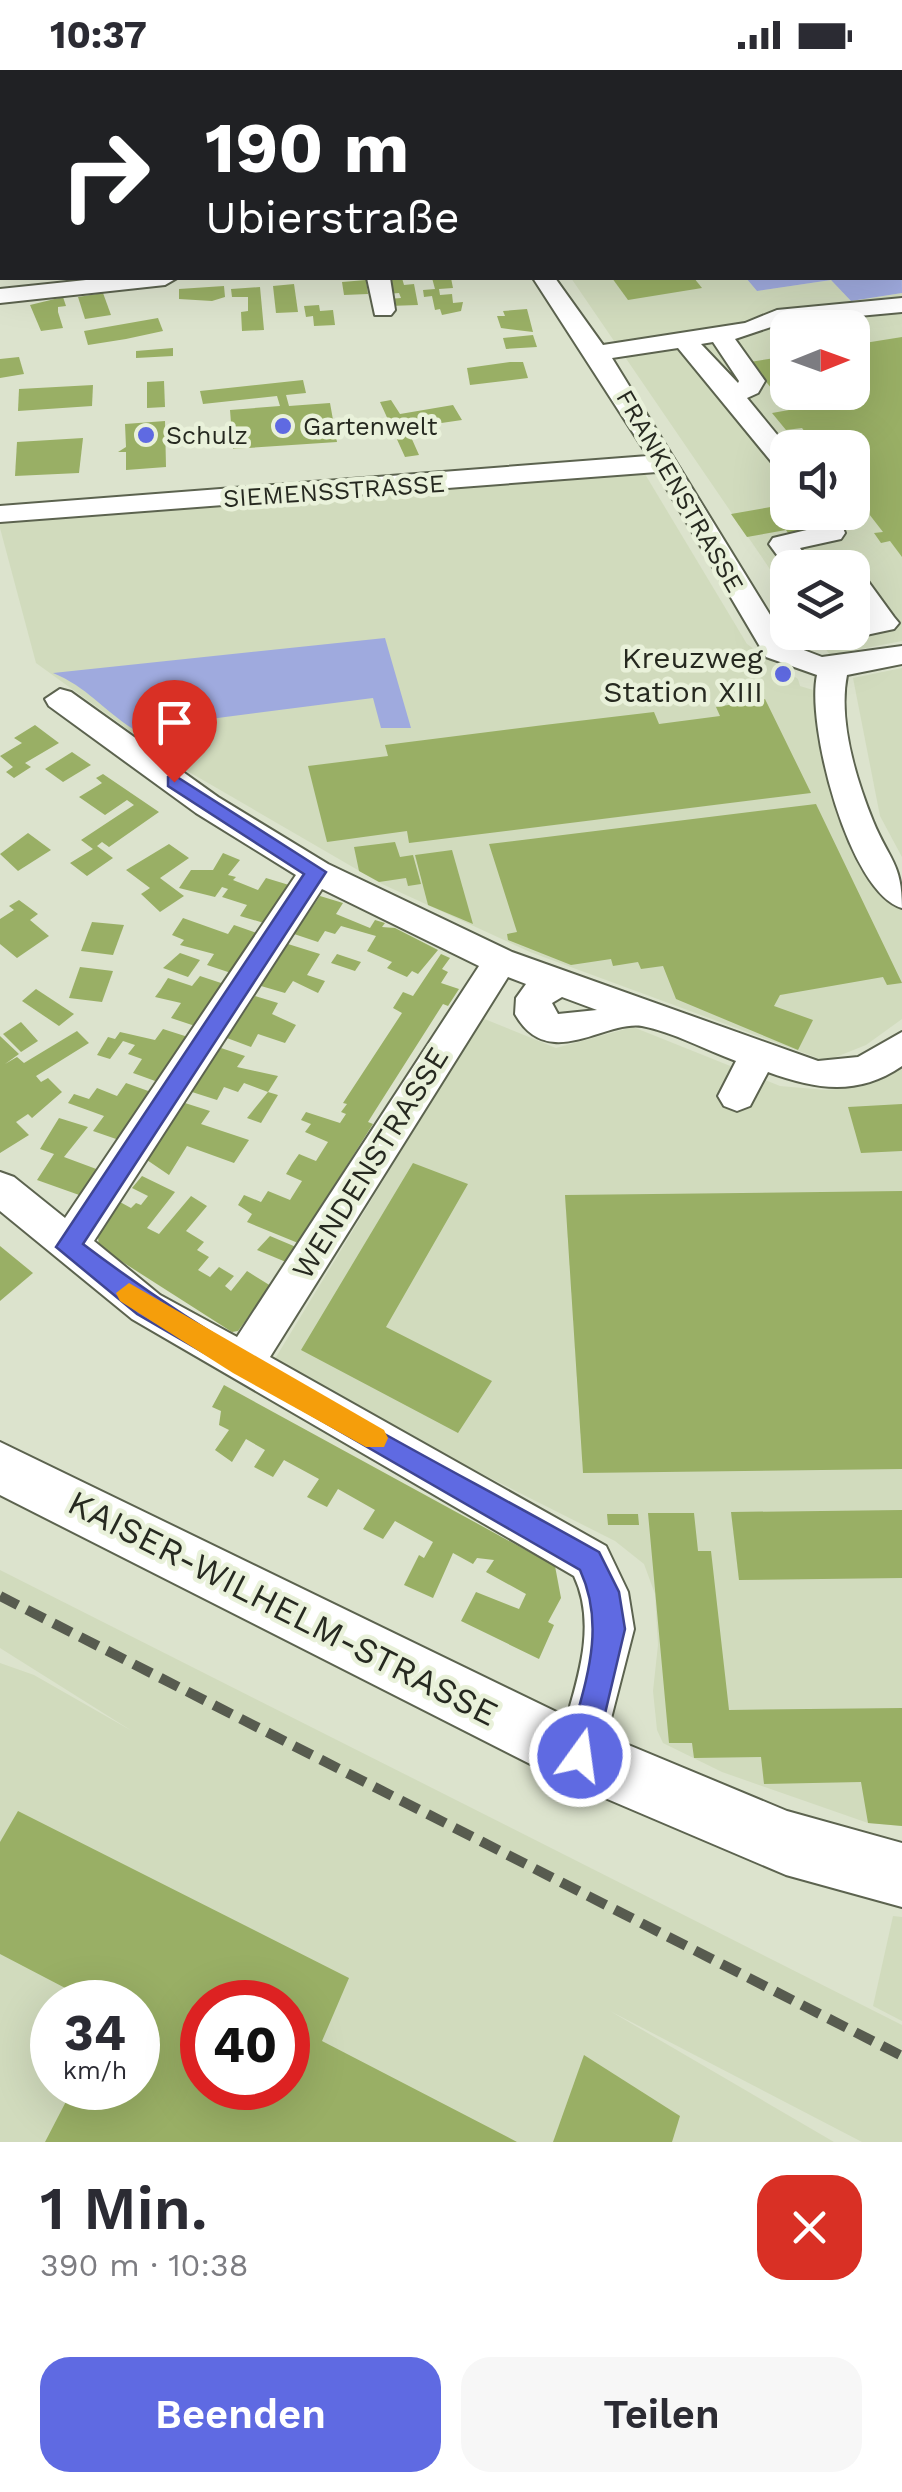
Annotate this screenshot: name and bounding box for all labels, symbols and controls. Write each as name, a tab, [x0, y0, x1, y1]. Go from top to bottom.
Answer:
text: 10:37	[50, 13, 147, 57]
text: 190 m	[205, 107, 409, 189]
icon: right	[40, 110, 170, 240]
text: Ubierstraße	[205, 191, 460, 244]
north arrow	[770, 310, 870, 410]
map controls	[770, 310, 870, 650]
street label: FRANKENSTRASSE	[610, 385, 750, 597]
place label: Gartenwelt	[303, 412, 438, 441]
marker: Gartenwelt	[272, 415, 294, 437]
place label: Schulz	[166, 421, 248, 450]
marker: Schulz	[135, 424, 157, 446]
button: sound	[770, 430, 870, 530]
street label: SIEMENSSTRASSE	[222, 469, 446, 513]
button: layers	[770, 550, 870, 650]
place label: Kreuzweg Station XIII	[603, 640, 763, 709]
marker: Kreuzweg Station XIII	[772, 663, 794, 685]
pin	[132, 680, 217, 783]
icon: arrive	[147, 695, 202, 750]
street label: WENDENSTRASSE	[285, 1041, 455, 1285]
street label: KAISER-WILHELM-STRASSE	[61, 1481, 505, 1735]
position arrow	[528, 1704, 632, 1808]
speed limit sign: 40	[180, 1980, 310, 2110]
text: 34	[64, 2003, 126, 2062]
text: km/h	[63, 2056, 127, 2085]
text: 1 Min.	[40, 2173, 208, 2244]
button: close	[757, 2175, 862, 2280]
text: 390 m · 10:38	[40, 2246, 248, 2284]
button: Beenden	[40, 2357, 441, 2472]
button: Teilen	[461, 2357, 862, 2472]

